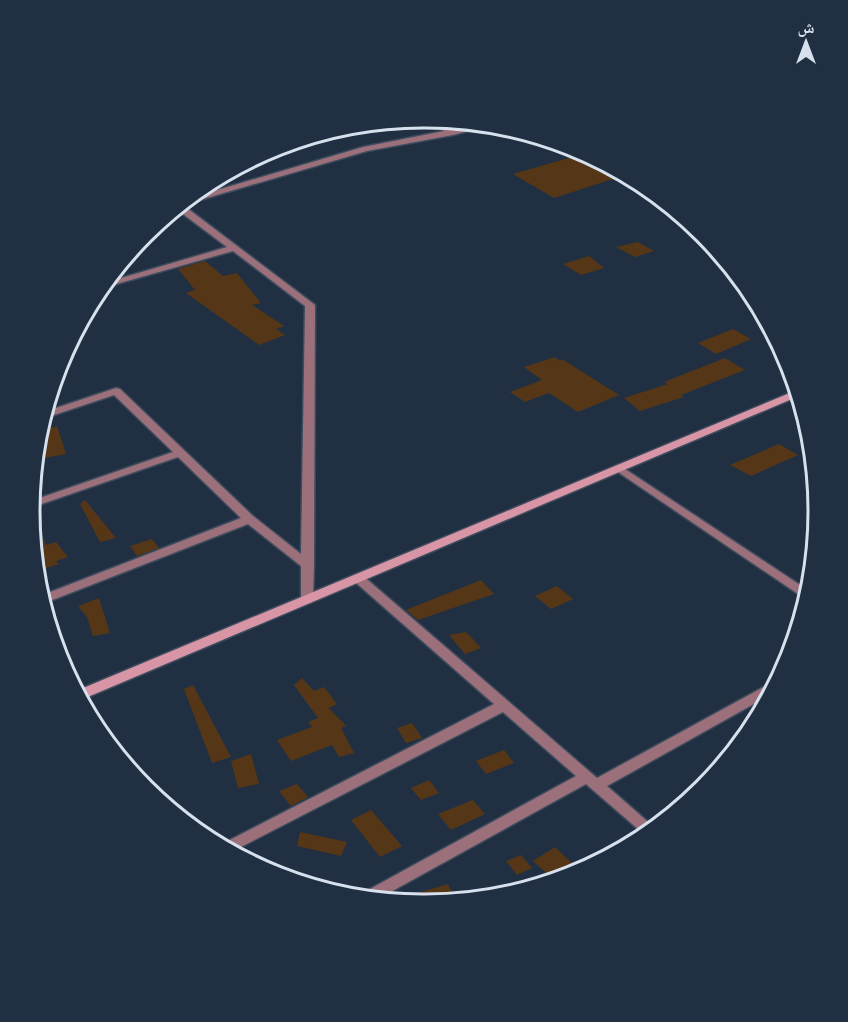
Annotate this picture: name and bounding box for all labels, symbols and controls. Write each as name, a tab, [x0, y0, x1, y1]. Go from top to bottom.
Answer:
north arrow	[776, 12, 836, 72]
text: ش	[798, 17, 815, 37]

